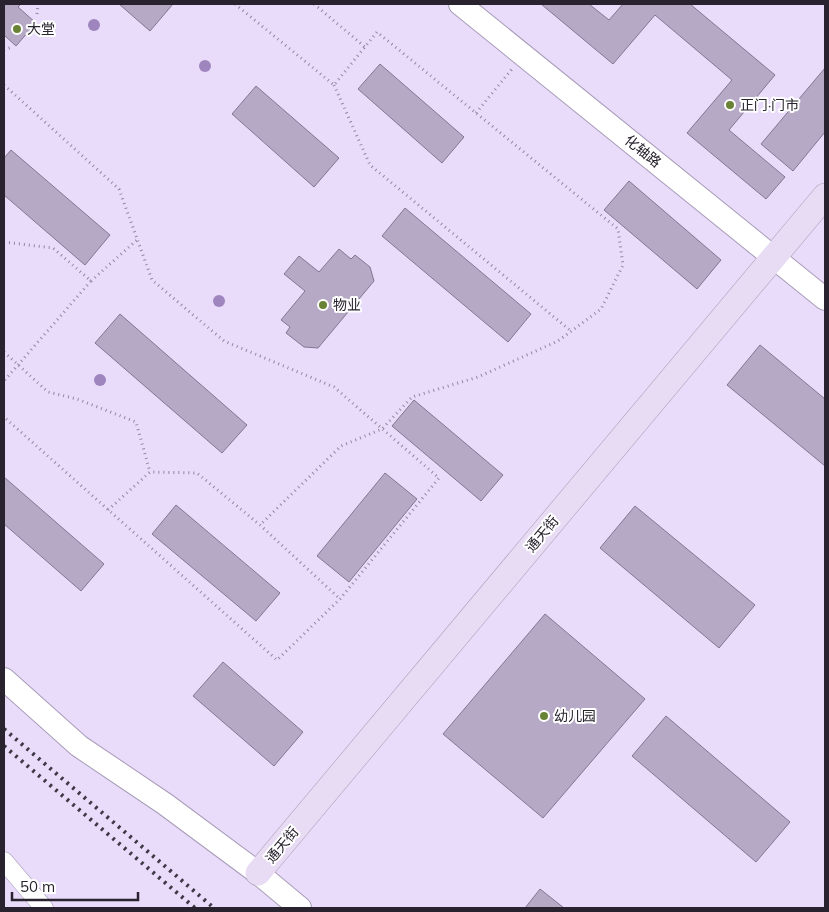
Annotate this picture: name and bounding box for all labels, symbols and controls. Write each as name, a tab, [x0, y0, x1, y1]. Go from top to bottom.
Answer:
place label: 大堂	[27, 20, 55, 38]
marker: 大堂	[11, 23, 23, 35]
place label: 正门·门市	[740, 96, 799, 114]
marker: 正门·门市	[724, 99, 736, 111]
street label: 化轴路	[621, 131, 665, 171]
place label: 物业	[333, 296, 361, 314]
marker: 物业	[317, 299, 329, 311]
street label: 通天街	[522, 512, 562, 556]
place label: 幼儿园	[554, 707, 596, 725]
marker: 幼儿园	[538, 710, 550, 722]
street label: 通天街	[262, 823, 302, 867]
scale bar	[12, 870, 139, 902]
text: 50 m	[20, 877, 55, 896]

